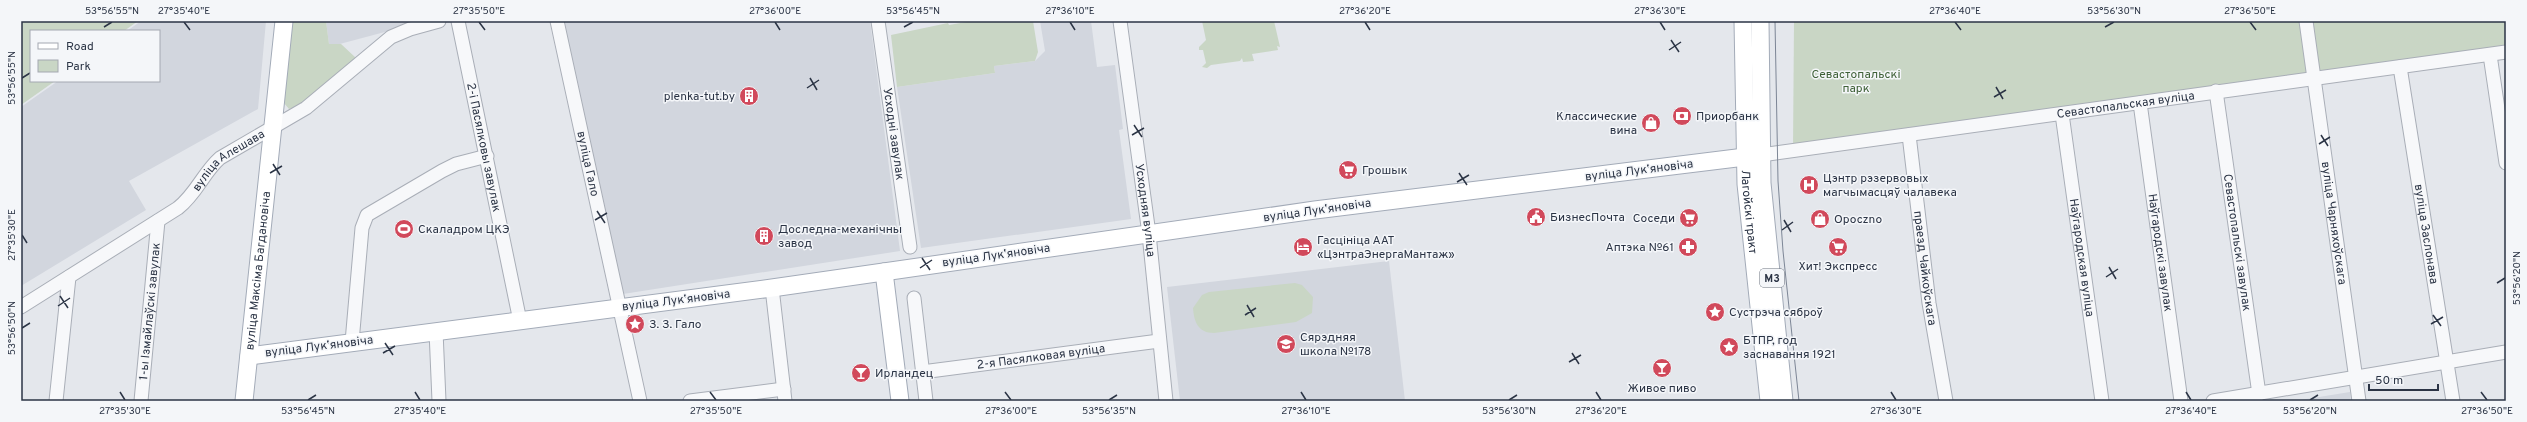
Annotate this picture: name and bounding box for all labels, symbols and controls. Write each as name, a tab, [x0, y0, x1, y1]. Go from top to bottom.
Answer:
text: 53°56'55"N	[85, 5, 139, 18]
text: 27°35'40"E	[158, 5, 210, 18]
text: 27°35'50"E	[453, 5, 505, 18]
text: 27°36'00"E	[749, 5, 801, 18]
text: 53°56'45"N	[886, 5, 940, 18]
text: 27°36'10"E	[1045, 5, 1095, 18]
text: 27°36'20"E	[1339, 5, 1391, 18]
text: 27°36'30"E	[1634, 5, 1686, 18]
text: 27°36'40"E	[1929, 5, 1981, 18]
text: 53°56'30"N	[2087, 5, 2141, 18]
text: 27°36'50"E	[2224, 5, 2276, 18]
legend	[30, 30, 160, 82]
text: Road	[66, 39, 94, 55]
text: 53°56'55"N	[6, 51, 19, 105]
text: Park	[66, 59, 91, 75]
park label: Севастопальскі парк	[1811, 67, 1901, 97]
street label: 2-і Пасялковы завулак	[462, 82, 504, 214]
building icon: plenka-tut.by	[738, 85, 760, 107]
street label: Усходні завулак	[879, 87, 907, 181]
street label: Севастопальская вуліца	[2056, 88, 2196, 123]
place label: plenka-tut.by	[664, 89, 735, 105]
bank icon: Приорбанк	[1671, 105, 1693, 127]
place label: Классические вина	[1556, 109, 1637, 139]
place label: Приорбанк	[1696, 109, 1759, 125]
shop icon: Классические вина	[1640, 112, 1662, 134]
street label: вуліца Алешава	[189, 127, 268, 195]
street label: вуліца Гало	[572, 130, 602, 198]
street label: вуліца Лукʼяновіча	[1584, 156, 1694, 186]
supermarket icon: Грошык	[1337, 159, 1359, 181]
street label: вуліца Чарняхоўскага	[2317, 161, 2350, 286]
street label: Усходняя вуліца	[1131, 163, 1158, 258]
place label: Грошык	[1362, 163, 1408, 179]
street label: Лагойскі тракт	[1737, 170, 1760, 255]
place label: Цэнтр рэзервовых магчымасцяў чалавека	[1823, 171, 1957, 201]
street label: Севастопальскі завулак	[2219, 173, 2254, 312]
hospital icon: Цэнтр рэзервовых магчымасцяў чалавека	[1798, 174, 1820, 196]
street label: вуліца Заслонава	[2410, 183, 2441, 285]
street label: вуліца Максіма Багдановіча	[242, 191, 275, 351]
street label: Наўгародскі завулак	[2144, 193, 2176, 313]
street label: вуліца Лукʼяновіча	[1262, 195, 1372, 226]
street label: Наўгародская вуліца	[2065, 197, 2097, 318]
public building icon: БизнесПочта	[1525, 206, 1547, 228]
supermarket icon: Соседи	[1678, 207, 1700, 229]
shop icon: Opoczno	[1809, 208, 1831, 230]
text: 27°35'30"E	[6, 209, 19, 261]
place label: БизнесПочта	[1550, 210, 1625, 226]
street label: праезд Чайкоўскага	[1909, 210, 1940, 327]
place label: Соседи	[1633, 211, 1675, 227]
place label: Opoczno	[1834, 212, 1883, 228]
sports icon: Скаладром ЦКЭ	[393, 218, 415, 240]
place label: Скаладром ЦКЭ	[418, 222, 510, 238]
place label: Доследна-механічны завод	[778, 222, 902, 252]
building icon: Доследна-механічны завод	[753, 225, 775, 247]
place label: Гасцініца ААТ «ЦэнтраЭнергаМантаж»	[1317, 233, 1455, 263]
hotel icon: Гасцініца ААТ «ЦэнтраЭнергаМантаж»	[1292, 236, 1314, 258]
pharmacy icon: Аптэка №61	[1677, 236, 1699, 258]
supermarket icon: Хит! Экспресс	[1827, 236, 1849, 258]
street label: вуліца Лукʼяновіча	[941, 240, 1051, 271]
place label: Аптэка №61	[1606, 240, 1674, 256]
street label: 1-ы Ізмайлаўскі завулак	[136, 242, 165, 381]
text: 53°56'20"N	[2511, 251, 2524, 305]
place label: Хит! Экспресс	[1799, 259, 1877, 275]
road number: М3	[1760, 269, 1784, 287]
street label: вуліца Лукʼяновіча	[621, 286, 731, 316]
text: 53°56'50"N	[6, 301, 19, 355]
place icon: Сустрэча сяброў	[1704, 301, 1726, 323]
place label: Сустрэча сяброў	[1729, 305, 1823, 321]
place icon: З. З. Гало	[624, 313, 646, 335]
place label: З. З. Гало	[649, 317, 702, 333]
place label: Сярэдняя школа №178	[1300, 330, 1371, 360]
street label: вуліца Лукʼяновіча	[264, 332, 374, 362]
school or university icon: Сярэдняя школа №178	[1275, 333, 1297, 355]
place label: БТПР, год заснавання 1921	[1743, 333, 1836, 363]
place icon: БТПР, год заснавання 1921	[1718, 336, 1740, 358]
street label: 2-я Пасялковая вуліца	[976, 341, 1106, 374]
bar icon: Живое пиво	[1651, 357, 1673, 379]
bar icon: Ирландец	[850, 362, 872, 384]
place label: Ирландец	[875, 366, 933, 382]
scale bar	[2369, 366, 2438, 392]
text: 50 m	[2375, 373, 2403, 389]
place label: Живое пиво	[1628, 381, 1697, 397]
text: 27°35'30"E	[99, 405, 151, 418]
text: 53°56'45"N	[281, 405, 335, 418]
text: 27°35'40"E	[394, 405, 446, 418]
text: 27°35'50"E	[690, 405, 742, 418]
text: 27°36'00"E	[985, 405, 1037, 418]
text: 53°56'35"N	[1082, 405, 1136, 418]
text: 27°36'10"E	[1281, 405, 1331, 418]
text: 53°56'30"N	[1482, 405, 1536, 418]
text: 27°36'20"E	[1575, 405, 1627, 418]
text: 27°36'30"E	[1870, 405, 1922, 418]
text: 27°36'40"E	[2165, 405, 2217, 418]
text: 53°56'20"N	[2283, 405, 2337, 418]
text: 27°36'50"E	[2461, 405, 2513, 418]

